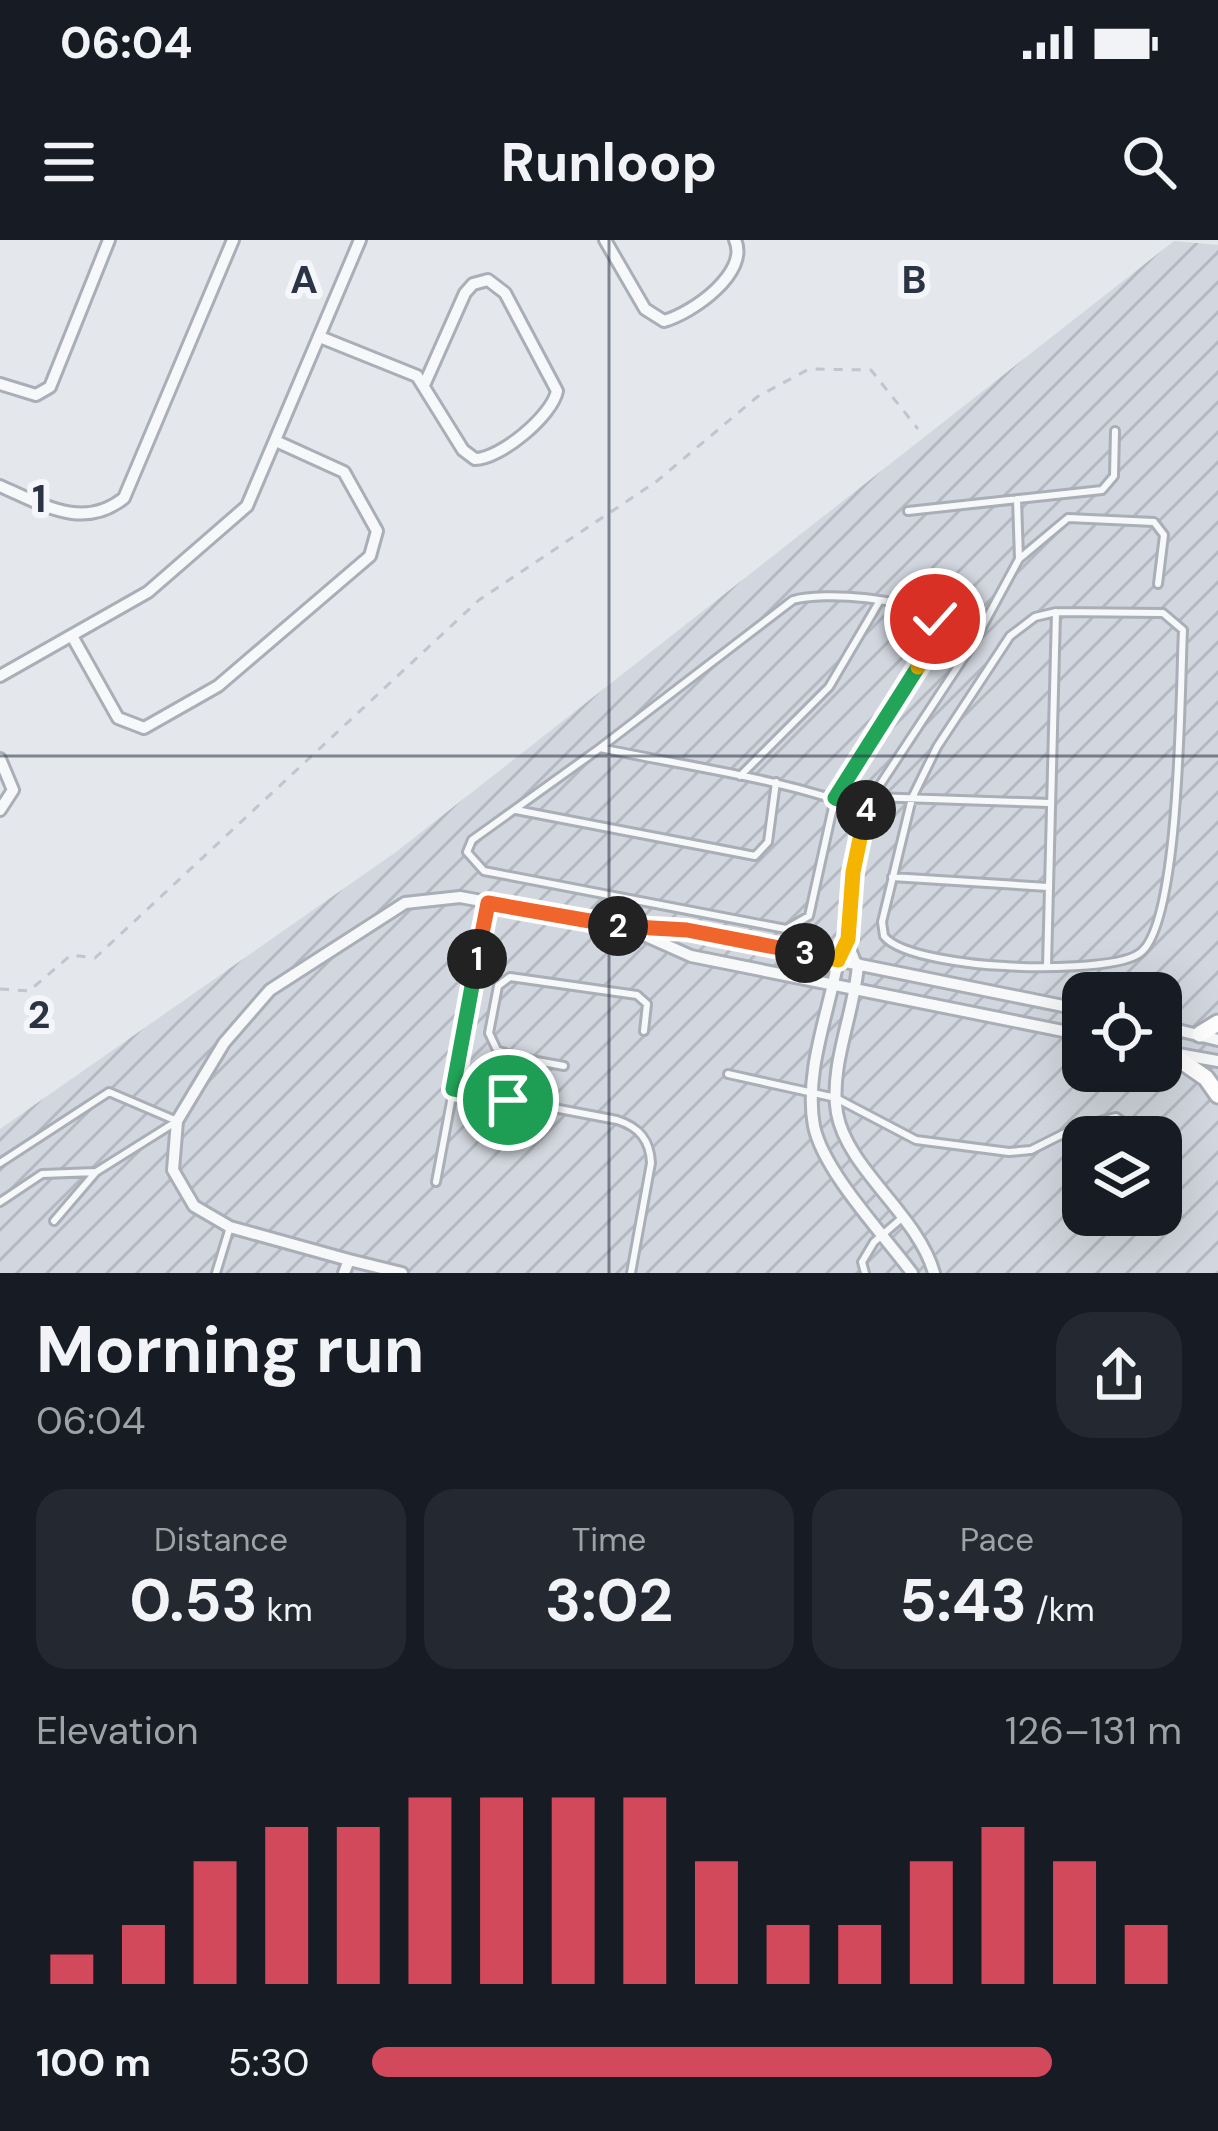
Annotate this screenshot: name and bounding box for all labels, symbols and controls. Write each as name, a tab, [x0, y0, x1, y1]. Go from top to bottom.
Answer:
text: 06:04	[60, 13, 193, 72]
text: Runloop	[501, 127, 717, 198]
icon: menu	[36, 129, 102, 195]
icon: search	[1116, 129, 1182, 195]
text: A	[290, 254, 318, 305]
text: B	[902, 254, 926, 305]
text: 1	[32, 473, 46, 524]
pin	[884, 568, 986, 670]
icon: check	[902, 586, 968, 652]
pin: 4	[836, 780, 896, 840]
text: 4	[855, 788, 877, 831]
pin: 2	[588, 896, 648, 956]
text: 2	[608, 904, 628, 947]
pin: 3	[775, 923, 835, 983]
pin: 1	[447, 929, 507, 989]
text: 3	[795, 931, 815, 974]
text: 1	[471, 937, 483, 980]
map controls	[1062, 972, 1182, 1236]
button: locate	[1062, 972, 1182, 1092]
text: 2	[28, 989, 50, 1040]
pin	[457, 1049, 559, 1151]
icon: arrive	[475, 1067, 541, 1133]
button: layers	[1062, 1116, 1182, 1236]
text: Morning run	[36, 1307, 424, 1392]
button: share	[1056, 1312, 1182, 1438]
text: 06:04	[36, 1395, 145, 1446]
text: Distance	[154, 1518, 288, 1561]
text: Time	[572, 1518, 646, 1561]
text: Pace	[960, 1518, 1034, 1561]
text: 0.53	[129, 1561, 258, 1640]
text: 3:02	[545, 1561, 673, 1640]
text: 5:43	[899, 1561, 1027, 1640]
text: km	[258, 1588, 313, 1631]
text: /km	[1027, 1588, 1095, 1631]
text: Elevation	[36, 1705, 199, 1756]
text: 126–131 m	[1005, 1705, 1182, 1756]
text: 100 m	[36, 2037, 151, 2088]
text: 5:30	[228, 2037, 309, 2088]

